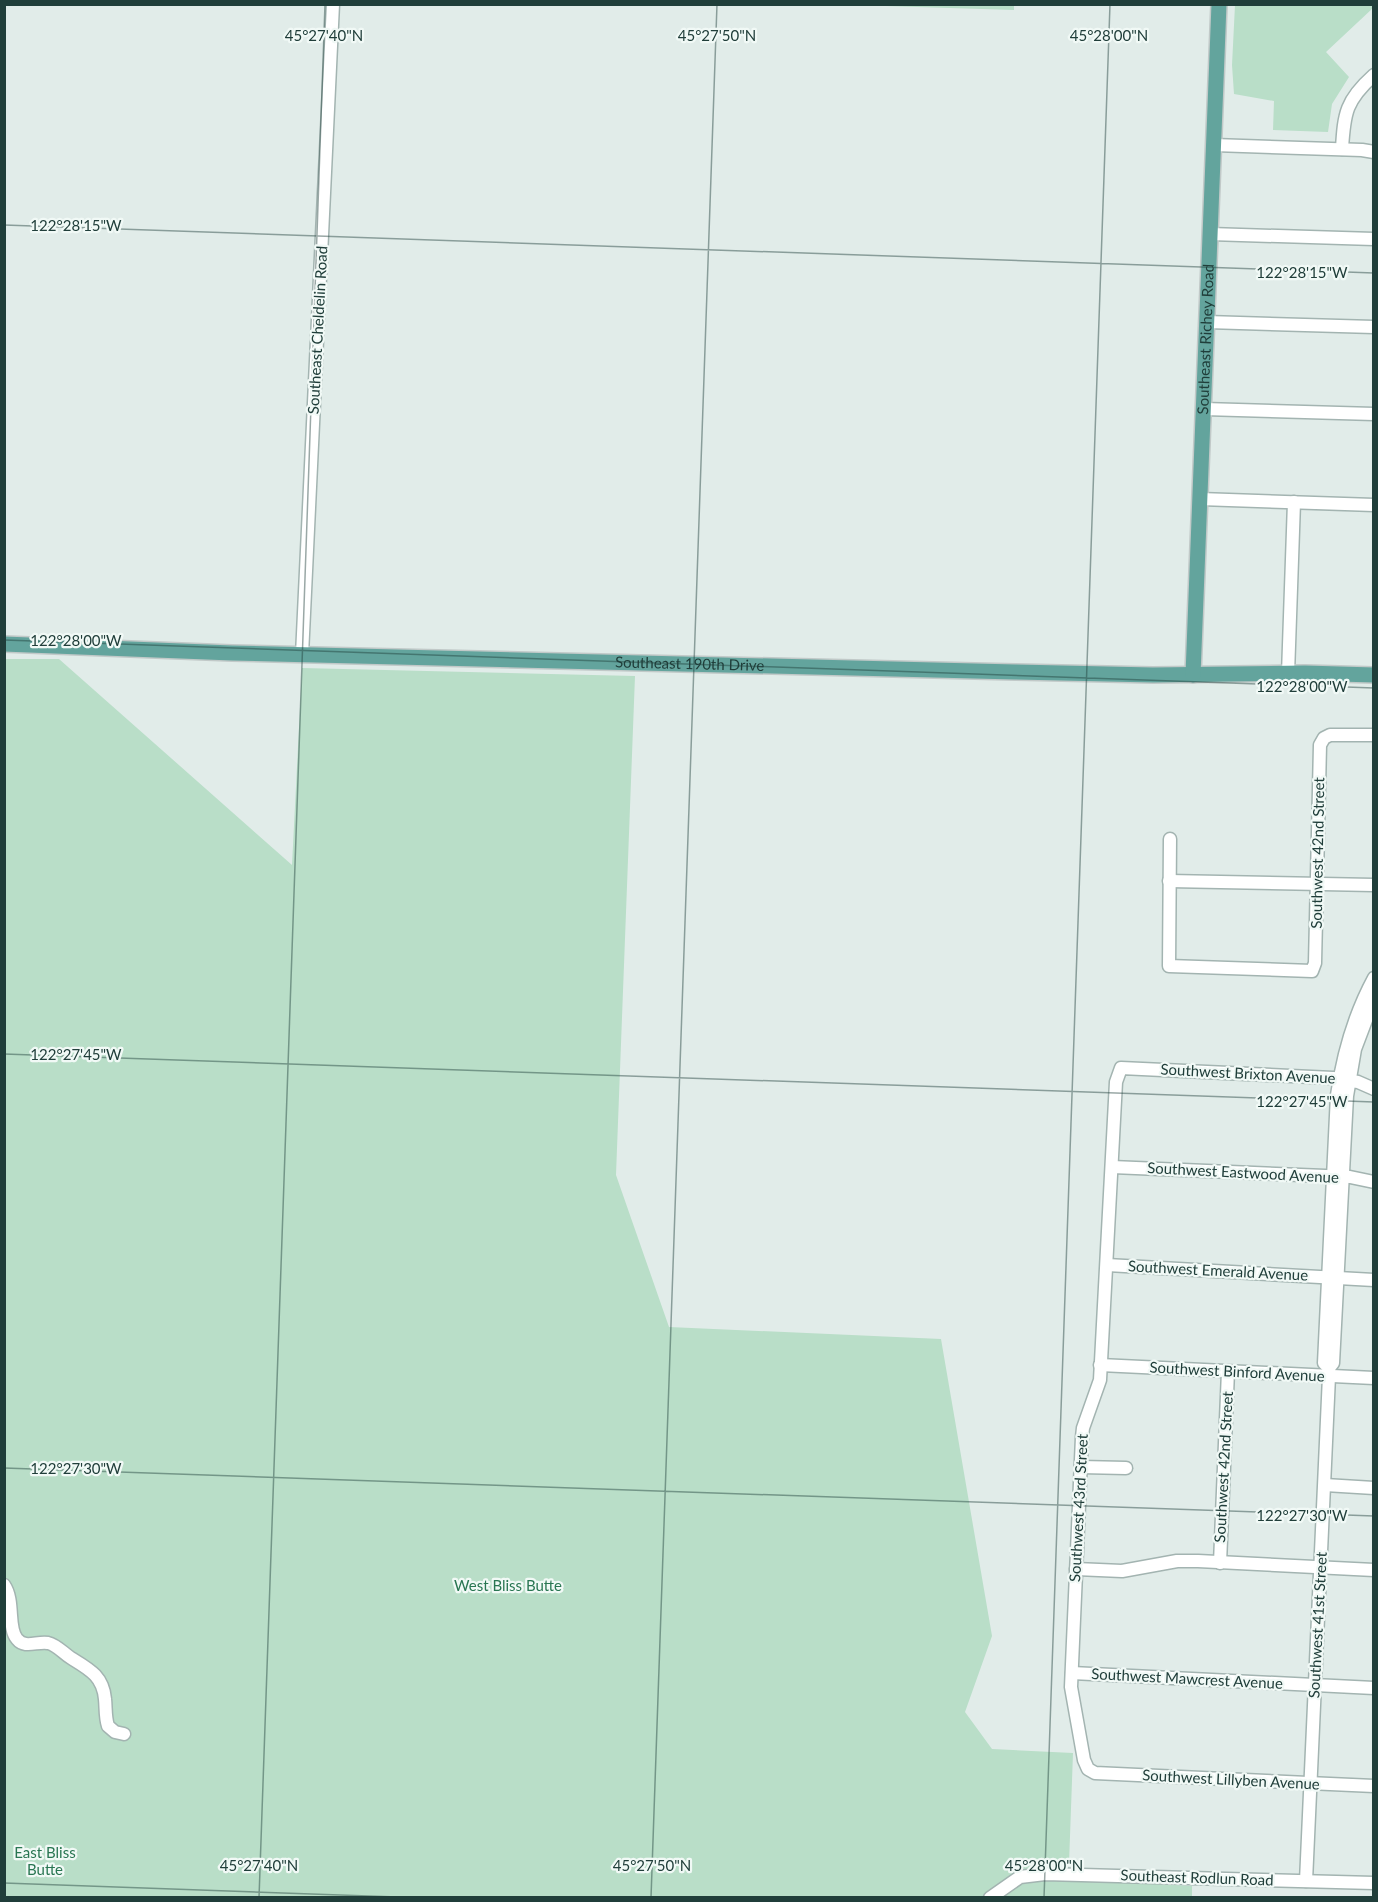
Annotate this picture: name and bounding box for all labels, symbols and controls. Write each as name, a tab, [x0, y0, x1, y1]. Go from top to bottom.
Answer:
text: 45°27'40"N	[285, 26, 363, 44]
text: 45°27'50"N	[678, 26, 756, 44]
text: 45°28'00"N	[1070, 26, 1148, 44]
text: 122°28'15"W	[30, 216, 122, 234]
street label: Southeast Cheldelin Road	[304, 245, 330, 415]
text: 122°28'15"W	[1256, 263, 1348, 281]
street label: Southeast Richey Road	[1193, 264, 1217, 415]
text: 122°28'00"W	[30, 631, 122, 649]
street label: Southeast 190th Drive	[615, 652, 765, 674]
text: 122°28'00"W	[1256, 677, 1348, 695]
street label: Southwest 42nd Street	[1307, 776, 1327, 929]
text: 122°27'45"W	[30, 1045, 122, 1063]
street label: Southwest Brixton Avenue	[1160, 1059, 1336, 1087]
text: 122°27'45"W	[1256, 1092, 1348, 1110]
street label: Southwest Eastwood Avenue	[1147, 1158, 1339, 1186]
street label: Southwest Emerald Avenue	[1127, 1256, 1309, 1284]
street label: Southwest Binford Avenue	[1149, 1357, 1325, 1385]
street label: Southwest 42nd Street	[1210, 1390, 1236, 1543]
street label: Southwest 43rd Street	[1065, 1433, 1091, 1582]
text: 122°27'30"W	[30, 1459, 122, 1477]
text: 122°27'30"W	[1256, 1506, 1348, 1524]
street label: Southwest 41st Street	[1304, 1551, 1330, 1699]
park label: West Bliss Butte	[454, 1576, 562, 1594]
street label: Southwest Mawcrest Avenue	[1091, 1664, 1283, 1692]
street label: Southwest Lillyben Avenue	[1142, 1765, 1320, 1793]
park label: East Bliss Butte	[14, 1843, 76, 1878]
text: 45°27'40"N	[220, 1856, 298, 1874]
text: 45°27'50"N	[613, 1856, 691, 1874]
text: 45°28'00"N	[1005, 1856, 1083, 1874]
street label: Southeast Rodlun Road	[1120, 1865, 1274, 1889]

